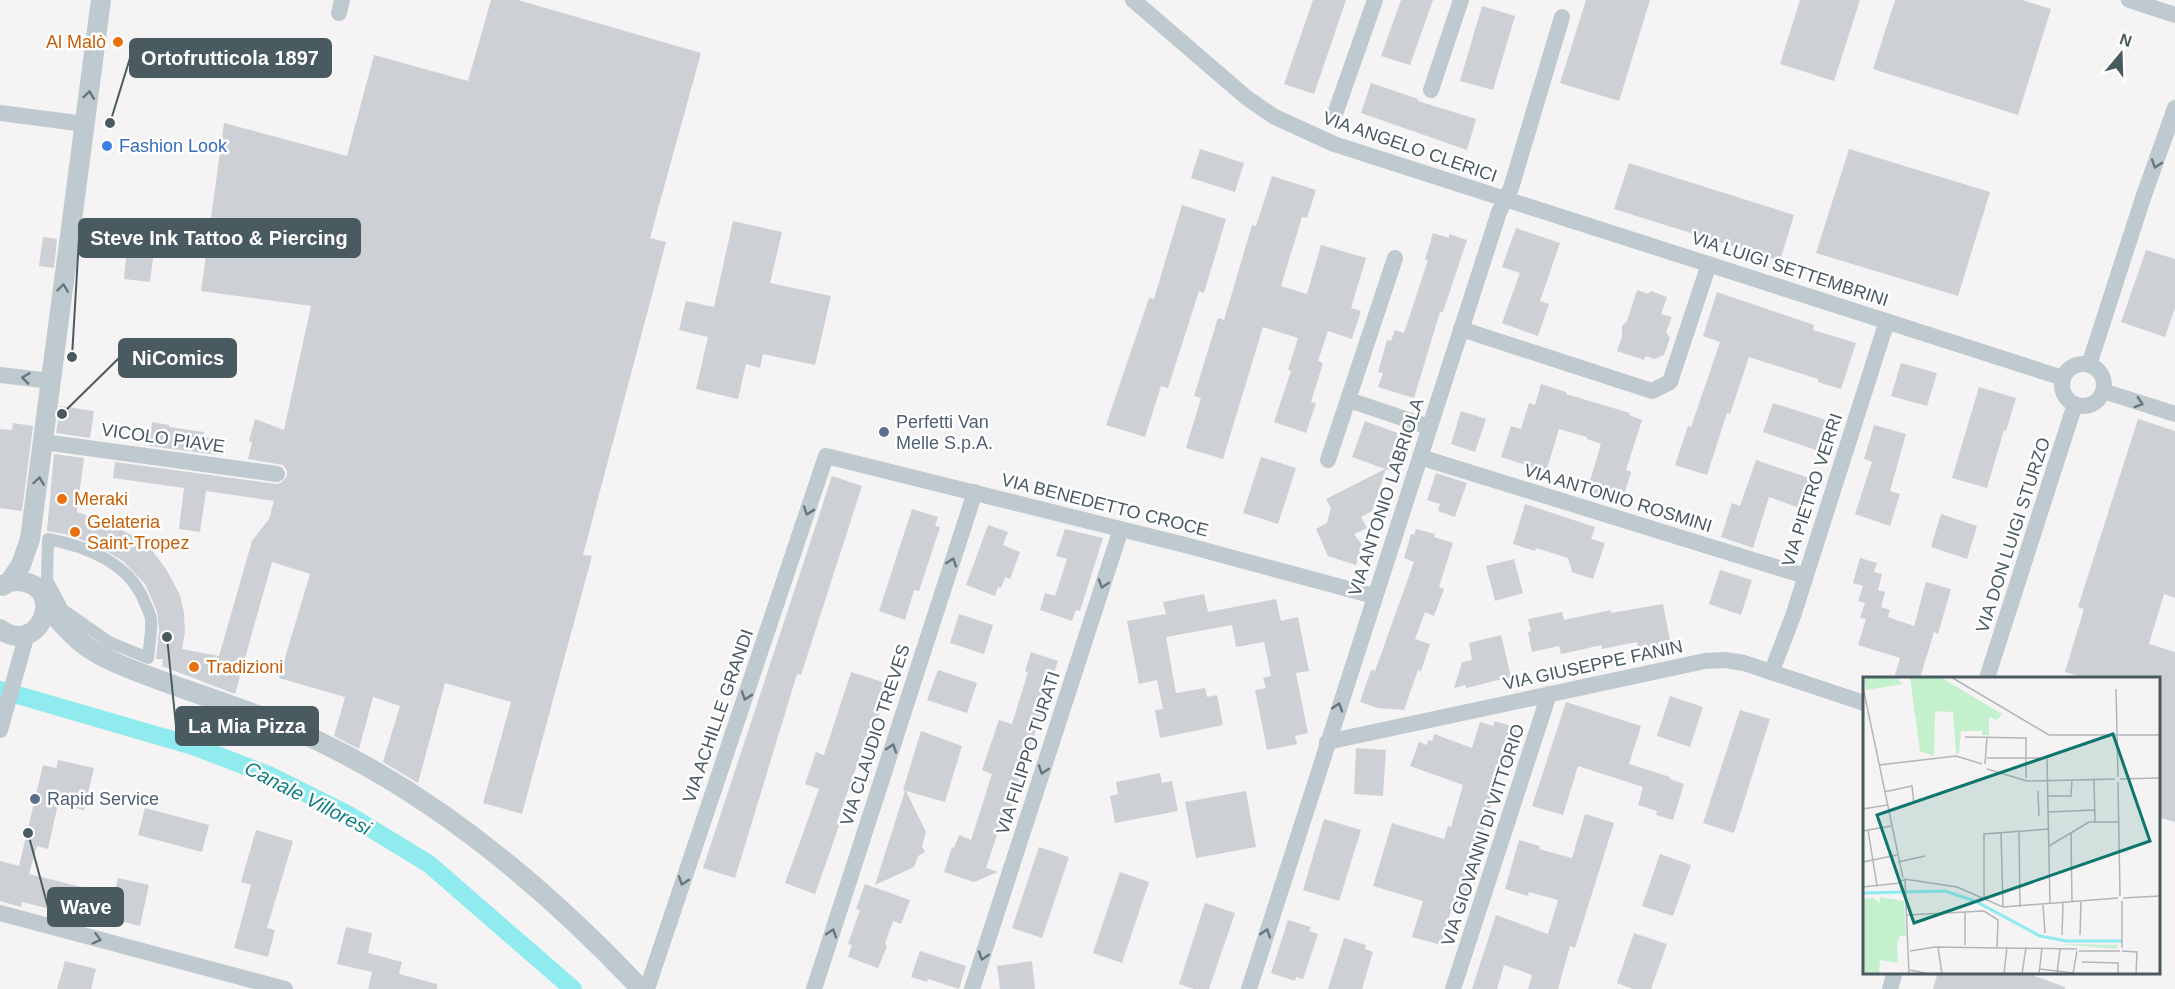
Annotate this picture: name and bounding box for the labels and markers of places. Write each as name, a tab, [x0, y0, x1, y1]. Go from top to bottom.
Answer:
place label: Al Malò	[46, 32, 106, 52]
marker: Al Malò	[111, 35, 125, 49]
callout: Ortofrutticola 1897	[130, 39, 331, 77]
place label: Fashion Look	[119, 136, 228, 156]
marker: Fashion Look	[100, 139, 114, 153]
callout: Steve Ink Tattoo & Piercing	[79, 219, 360, 257]
callout: NiComics	[119, 339, 236, 377]
place label: Perfetti Van Melle S.p.A.	[896, 412, 993, 453]
marker: Perfetti Van Melle S.p.A.	[877, 425, 891, 439]
place label: Meraki	[74, 489, 128, 509]
marker: Meraki	[55, 492, 69, 506]
place label: Gelateria Saint-Tropez	[87, 512, 189, 553]
marker: Gelateria Saint-Tropez	[68, 525, 82, 539]
place label: Tradizioni	[206, 657, 283, 677]
marker: Tradizioni	[187, 660, 201, 674]
callout: La Mia Pizza	[176, 707, 318, 745]
place label: Rapid Service	[47, 789, 159, 809]
marker: Rapid Service	[28, 792, 42, 806]
callout: Wave	[48, 888, 123, 926]

